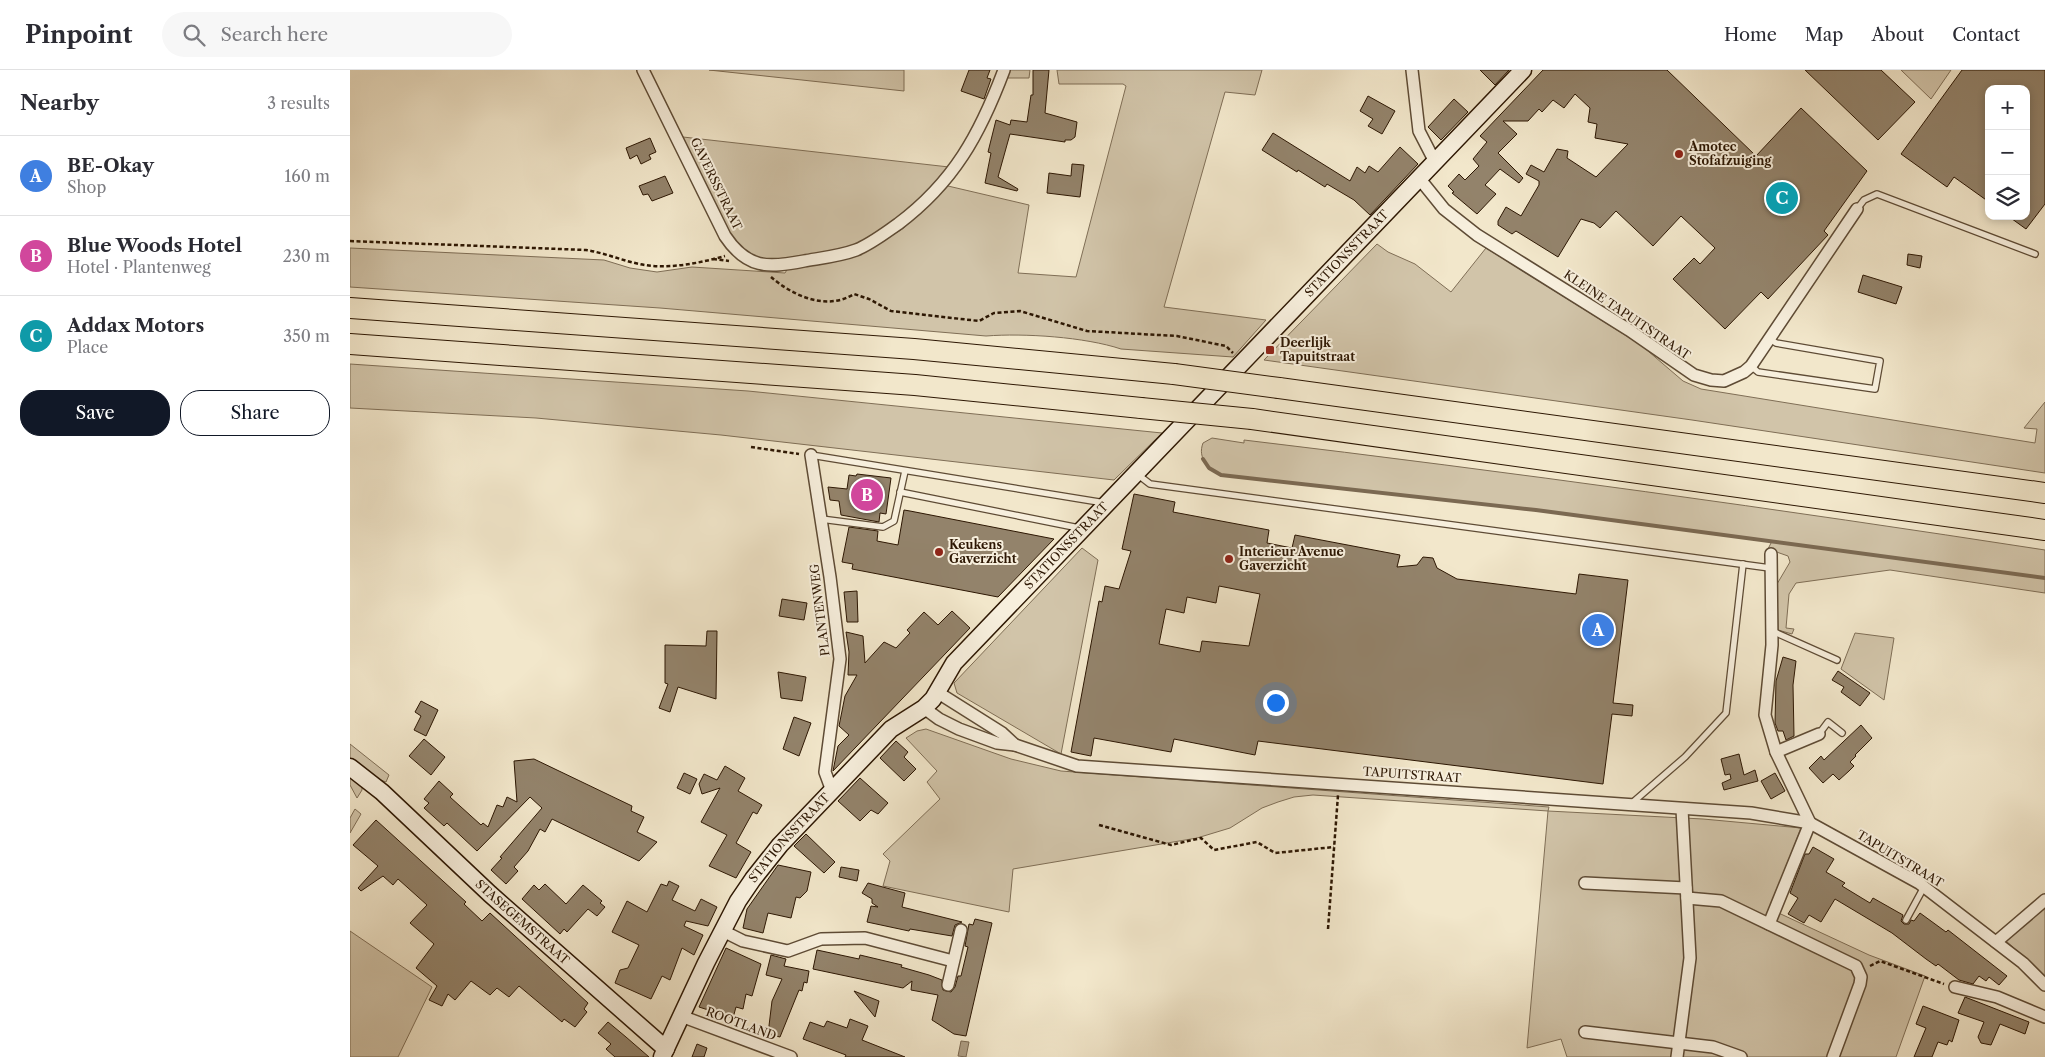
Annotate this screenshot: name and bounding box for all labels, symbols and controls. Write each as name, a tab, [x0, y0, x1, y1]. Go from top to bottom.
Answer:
search box	[162, 12, 512, 57]
text: Pinpoint	[25, 20, 132, 49]
icon: search	[180, 21, 208, 49]
text: Search here	[220, 23, 328, 46]
text: Home	[1724, 24, 1777, 46]
text: Map	[1805, 24, 1843, 46]
text: About	[1871, 24, 1924, 46]
text: Contact	[1952, 24, 2020, 46]
map controls	[1985, 85, 2030, 220]
button: +	[1985, 85, 2030, 130]
text: Nearby	[20, 90, 99, 115]
text: 3 results	[267, 93, 330, 113]
button: −	[1985, 130, 2030, 175]
street label: GAVERSSTRAAT	[688, 135, 745, 233]
place label: Amotec Stofafzuiging	[1688, 139, 1773, 168]
marker: Amotec Stofafzuiging	[1673, 148, 1685, 160]
text: BE-Okay	[67, 154, 154, 177]
text: A	[30, 166, 42, 186]
text: 160 m	[285, 166, 330, 186]
button: layers	[1985, 175, 2030, 220]
text: Shop	[67, 177, 106, 197]
pin: C	[1766, 179, 1798, 217]
street label: STATIONSSTRAAT	[1301, 207, 1392, 300]
text: Blue Woods Hotel	[67, 234, 242, 257]
text: B	[30, 246, 42, 266]
text: 230 m	[283, 246, 330, 266]
text: Hotel · Plantenweg	[67, 257, 211, 277]
street label: KLEINE TAPUITSTRAAT	[1561, 267, 1693, 363]
text: Addax Motors	[67, 314, 204, 337]
text: C	[30, 326, 42, 346]
text: 350 m	[283, 326, 330, 346]
place label: Deerlijk Tapuitstraat	[1280, 335, 1355, 364]
text: Place	[67, 337, 108, 357]
marker: Deerlijk Tapuitstraat	[1264, 344, 1276, 356]
button: Save	[20, 390, 170, 436]
button: Share	[180, 390, 330, 436]
pin: B	[851, 476, 883, 514]
street label: STATIONSSTRAAT	[1021, 499, 1111, 592]
place label: Keukens Gaverzicht	[949, 537, 1017, 566]
place label: Interieur Avenue Gaverzicht	[1239, 544, 1344, 573]
marker: Keukens Gaverzicht	[933, 546, 945, 558]
marker: Interieur Avenue Gaverzicht	[1223, 553, 1235, 565]
street label: PLANTENWEG	[806, 563, 833, 657]
pin: A	[1582, 611, 1614, 649]
your location	[1263, 690, 1289, 716]
street label: TAPUITSTRAAT	[1362, 764, 1462, 785]
street label: STATIONSSTRAAT	[745, 790, 833, 885]
street label: TAPUITSTRAAT	[1854, 827, 1946, 890]
street label: STASEGEMSTRAAT	[472, 876, 573, 967]
street label: ROOTLAND	[704, 1004, 779, 1043]

